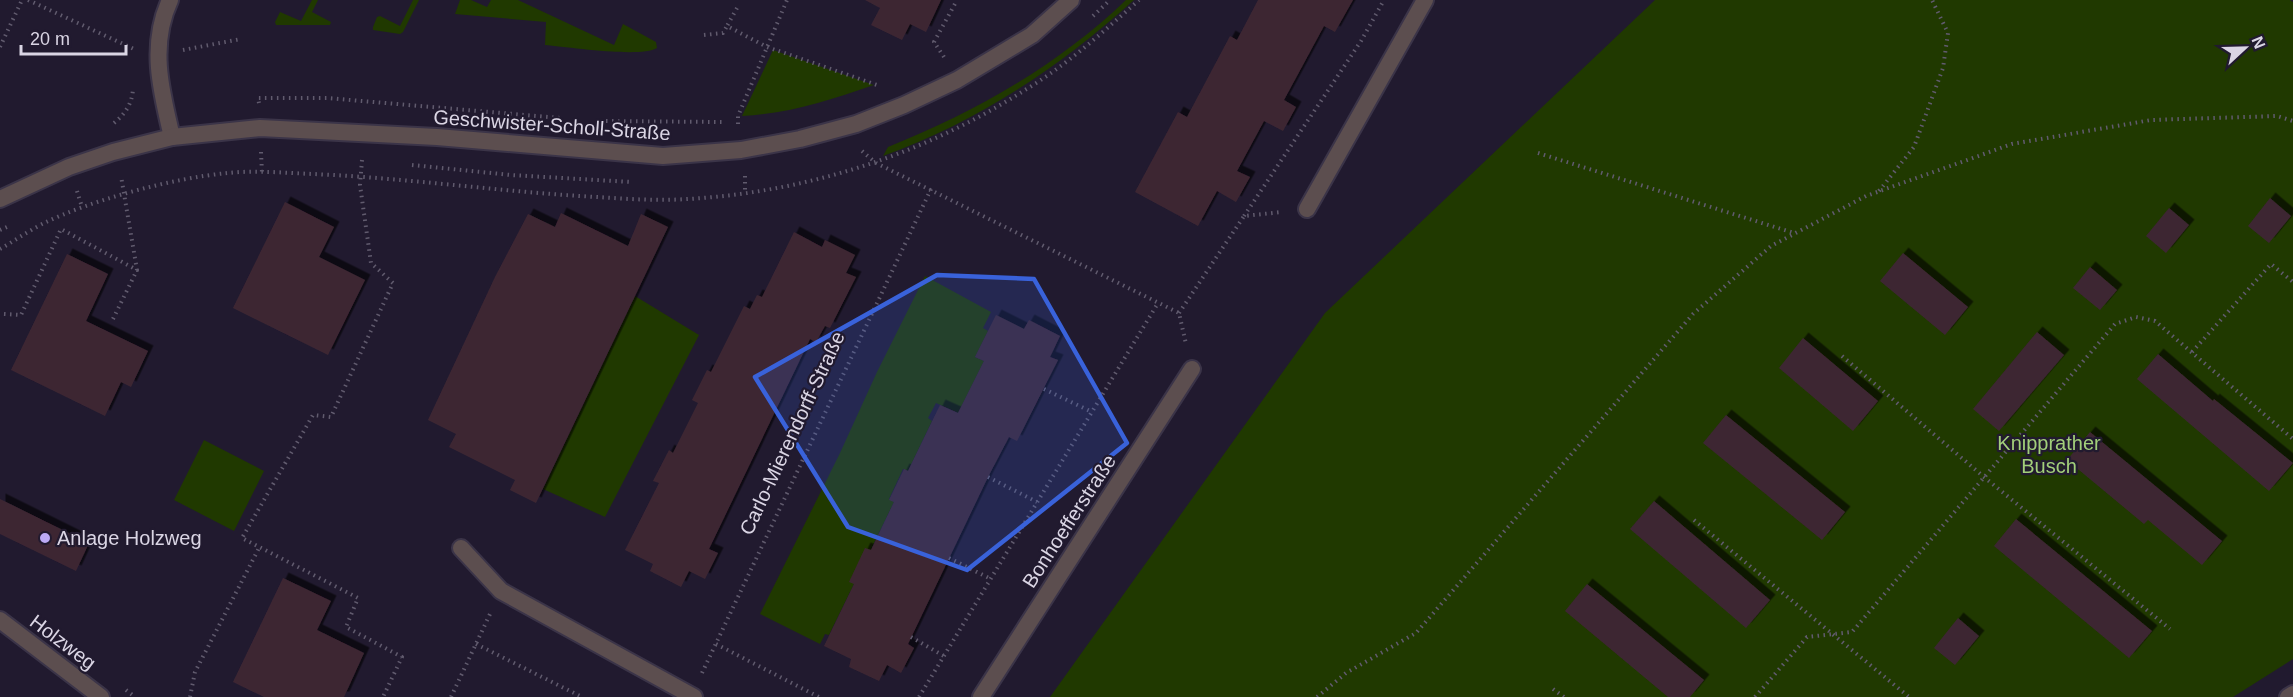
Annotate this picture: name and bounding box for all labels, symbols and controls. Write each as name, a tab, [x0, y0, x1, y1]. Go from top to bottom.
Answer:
scale bar	[21, 18, 126, 56]
north arrow	[2215, 18, 2275, 78]
text: 20 m	[30, 29, 70, 49]
text: N	[2248, 34, 2268, 51]
street label: Geschwister-Scholl-Straße	[433, 106, 671, 144]
street label: Carlo-Mierendorff-Straße	[735, 328, 849, 538]
park label: Knipprather Busch	[1997, 432, 2101, 477]
street label: Bonhoefferstraße	[1018, 450, 1120, 592]
place label: Anlage Holzweg	[57, 527, 202, 549]
marker: Anlage Holzweg	[38, 531, 52, 545]
street label: Holzweg	[26, 610, 100, 674]

